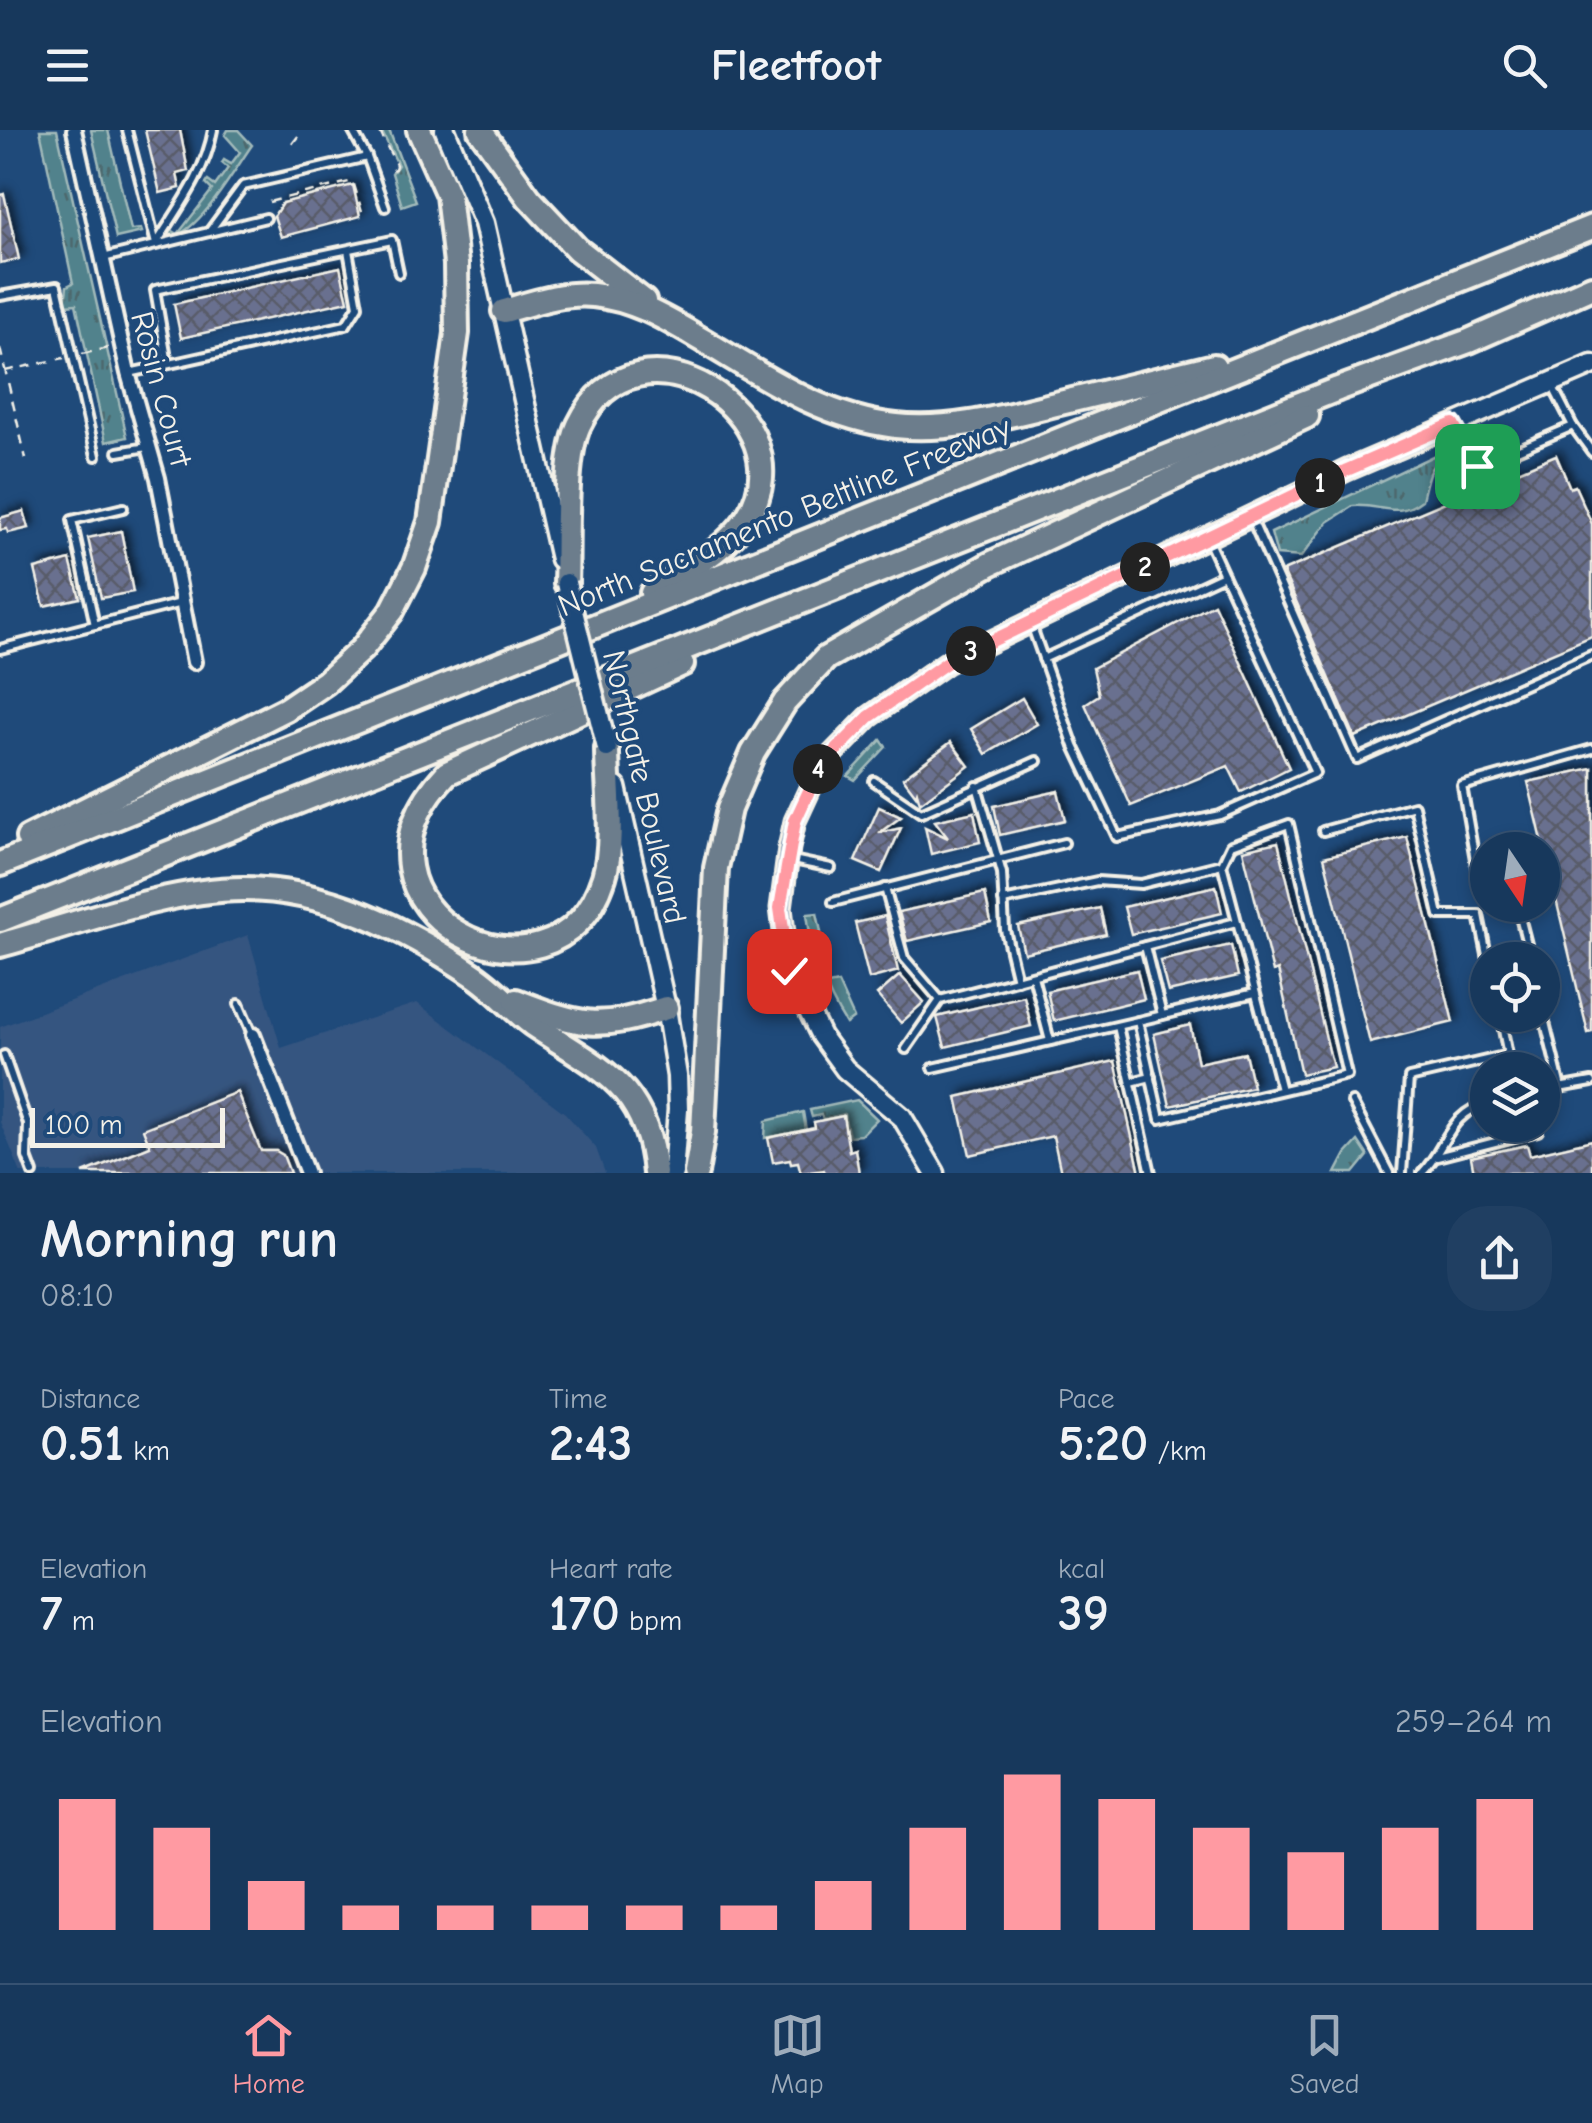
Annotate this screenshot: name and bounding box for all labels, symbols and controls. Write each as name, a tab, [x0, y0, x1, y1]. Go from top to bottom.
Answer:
icon: menu	[40, 38, 95, 93]
icon: search	[1497, 38, 1552, 93]
text: Fleetfoot	[711, 39, 881, 91]
street label: Rosin Court	[123, 307, 200, 472]
street label: North Sacramento Beltline Freeway	[553, 408, 1016, 624]
pin	[1435, 424, 1520, 509]
icon: arrive	[1450, 439, 1505, 494]
pin: 1	[1295, 458, 1345, 508]
text: 1	[1314, 467, 1326, 499]
pin: 2	[1120, 542, 1170, 592]
text: 2	[1138, 551, 1152, 583]
pin: 3	[946, 626, 996, 676]
text: 3	[964, 635, 978, 667]
street label: Northgate Boulevard	[595, 647, 694, 927]
pin: 4	[793, 744, 843, 794]
text: 4	[811, 753, 825, 785]
north arrow	[1470, 832, 1560, 922]
map controls	[1470, 832, 1560, 1142]
pin	[747, 929, 832, 1014]
button: locate	[1470, 942, 1560, 1032]
icon: check	[762, 944, 817, 999]
button: layers	[1470, 1052, 1560, 1142]
scale bar	[30, 1103, 225, 1148]
text: 100 m	[45, 1109, 123, 1141]
button: share	[1447, 1206, 1552, 1311]
text: Morning run	[40, 1207, 338, 1271]
text: 08:10	[40, 1277, 114, 1314]
text: Distance	[40, 1383, 140, 1415]
text: Time	[549, 1383, 607, 1415]
text: Pace	[1058, 1383, 1114, 1415]
text: 0.51	[40, 1415, 124, 1473]
text: 2:43	[549, 1415, 632, 1473]
text: 5:20	[1058, 1415, 1148, 1473]
text: km	[124, 1435, 170, 1467]
text: /km	[1148, 1435, 1207, 1467]
text: Elevation	[40, 1553, 147, 1585]
text: Heart rate	[549, 1553, 672, 1585]
text: kcal	[1058, 1553, 1105, 1585]
text: 7	[40, 1585, 63, 1643]
text: 170	[549, 1585, 620, 1643]
text: 39	[1058, 1585, 1109, 1643]
text: m	[63, 1605, 95, 1637]
text: bpm	[620, 1605, 682, 1637]
text: Elevation	[40, 1703, 163, 1740]
text: 259–264 m	[1395, 1703, 1552, 1740]
tab: Home	[232, 2008, 305, 2100]
tab: Map	[770, 2008, 825, 2100]
tab: Saved	[1290, 2008, 1360, 2100]

